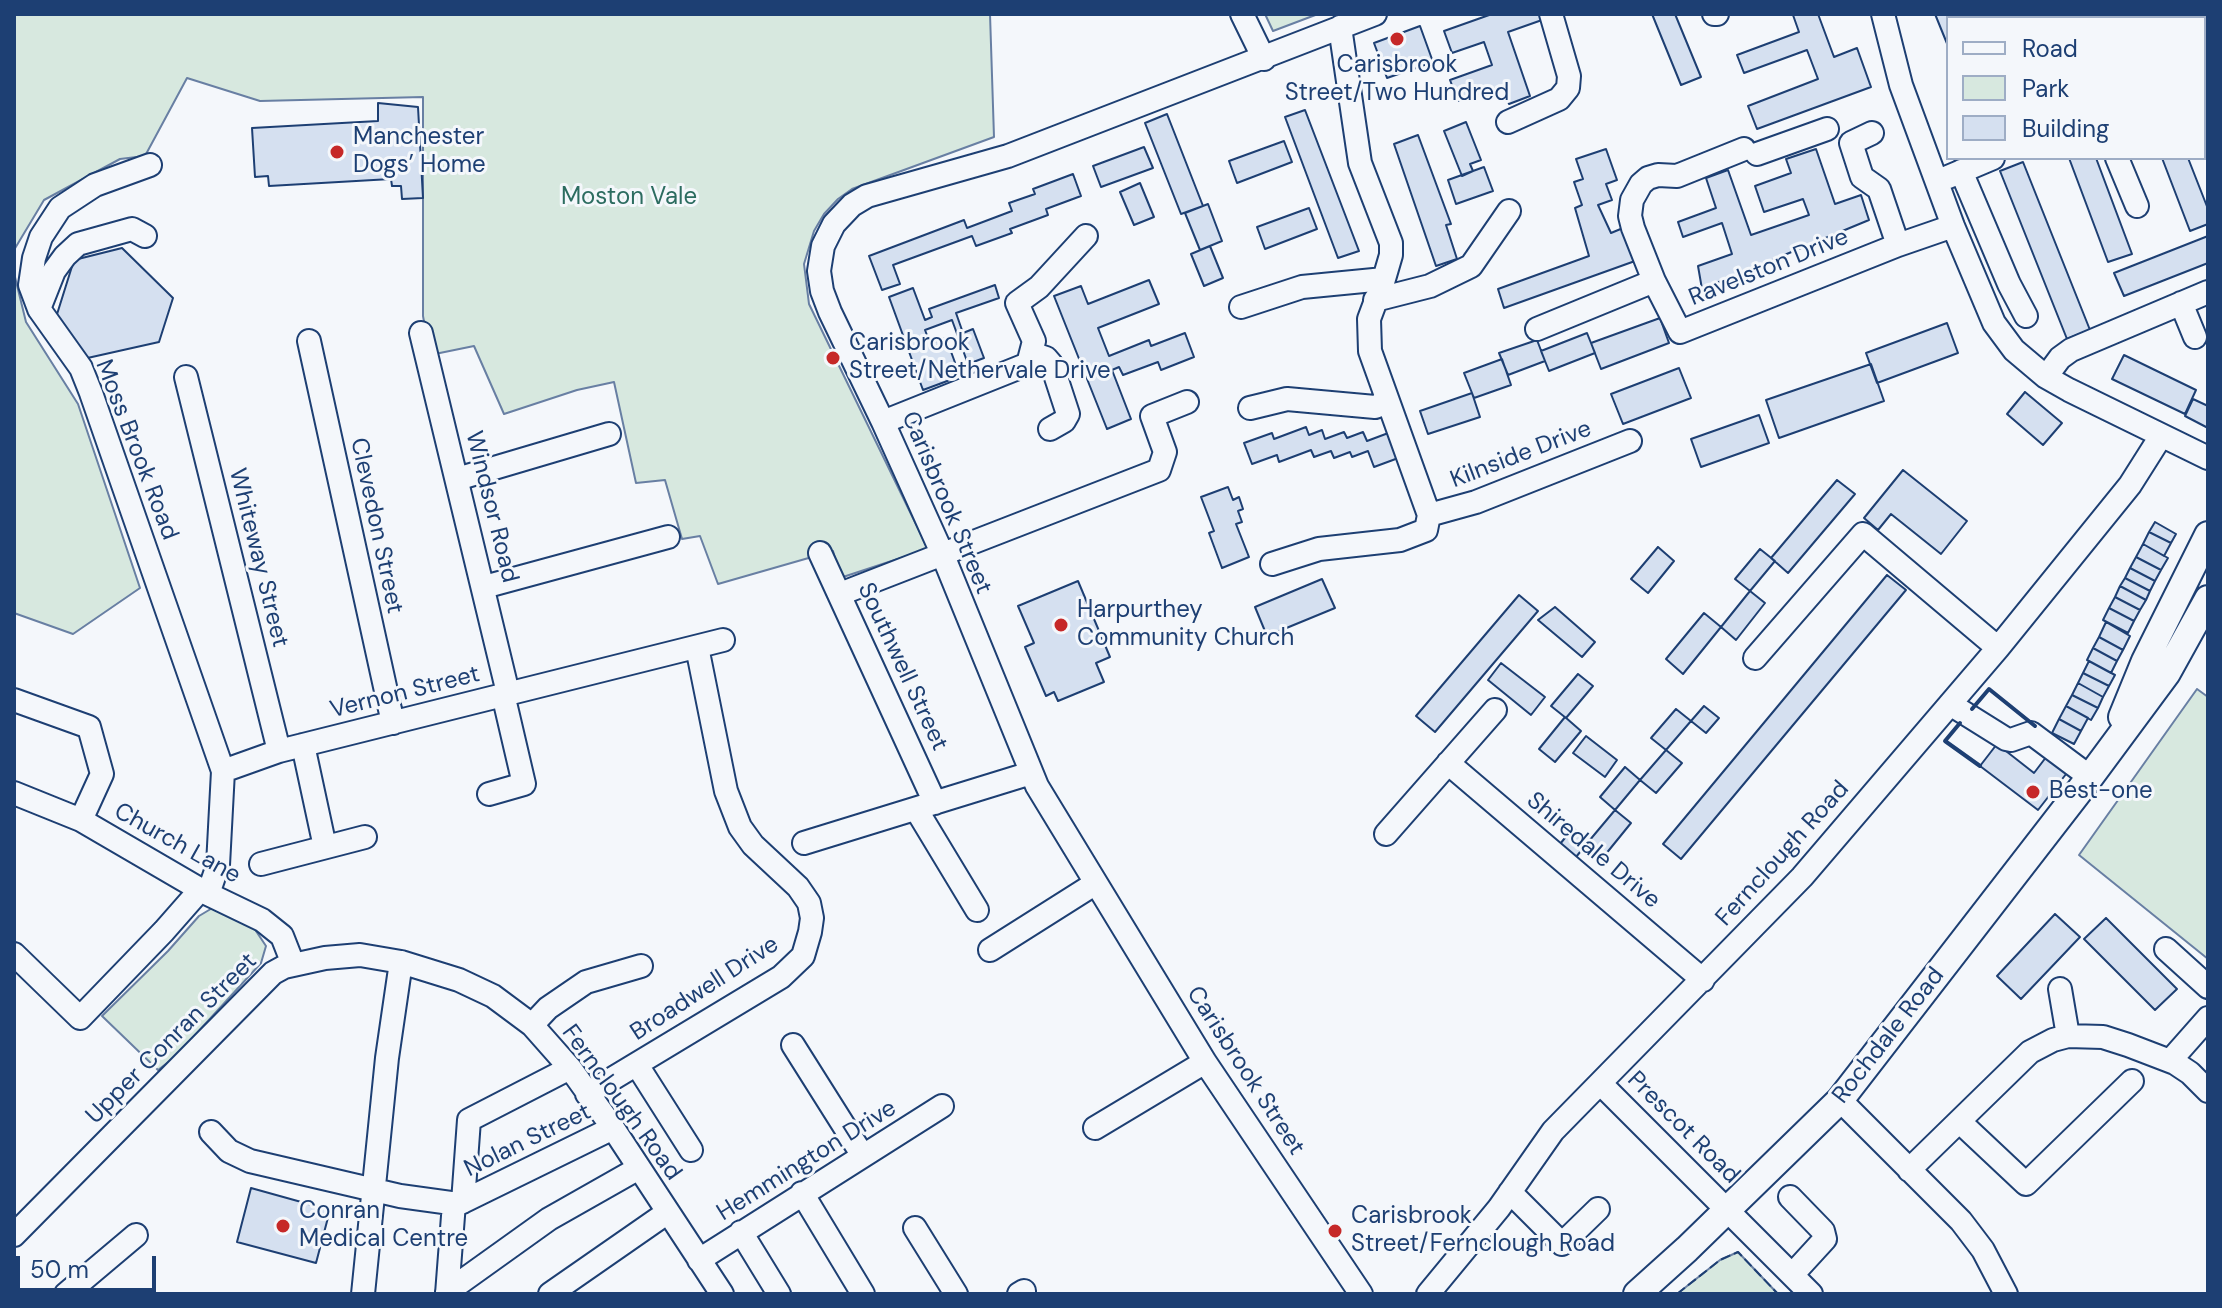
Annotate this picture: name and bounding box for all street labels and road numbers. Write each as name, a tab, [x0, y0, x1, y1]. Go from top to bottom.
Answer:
street label: Ravelston Drive	[1685, 223, 1853, 313]
street label: Moss Brook Road	[88, 356, 184, 544]
street label: Carisbrook Street	[895, 407, 997, 599]
street label: Kilnside Drive	[1446, 415, 1596, 495]
street label: Windsor Road	[458, 428, 524, 586]
street label: Clevedon Street	[343, 436, 409, 616]
street label: Whiteway Street	[222, 466, 294, 650]
street label: Southwell Street	[851, 579, 953, 755]
street label: Vernon Street	[327, 660, 483, 726]
street label: Fernclough Road	[1710, 776, 1856, 932]
street label: Shiredale Drive	[1520, 787, 1666, 915]
street label: Church Lane	[109, 797, 245, 891]
street label: Broadwell Drive	[626, 930, 784, 1048]
street label: Upper Conran Street	[81, 948, 263, 1130]
street label: Rochdale Road	[1827, 962, 1951, 1110]
street label: Carisbrook Street	[1180, 981, 1310, 1161]
street label: Fernclough Road	[555, 1020, 687, 1186]
street label: Prescot Road	[1621, 1066, 1745, 1190]
street label: Hemmington Drive	[712, 1094, 902, 1228]
street label: Nolan Street	[460, 1098, 596, 1184]

